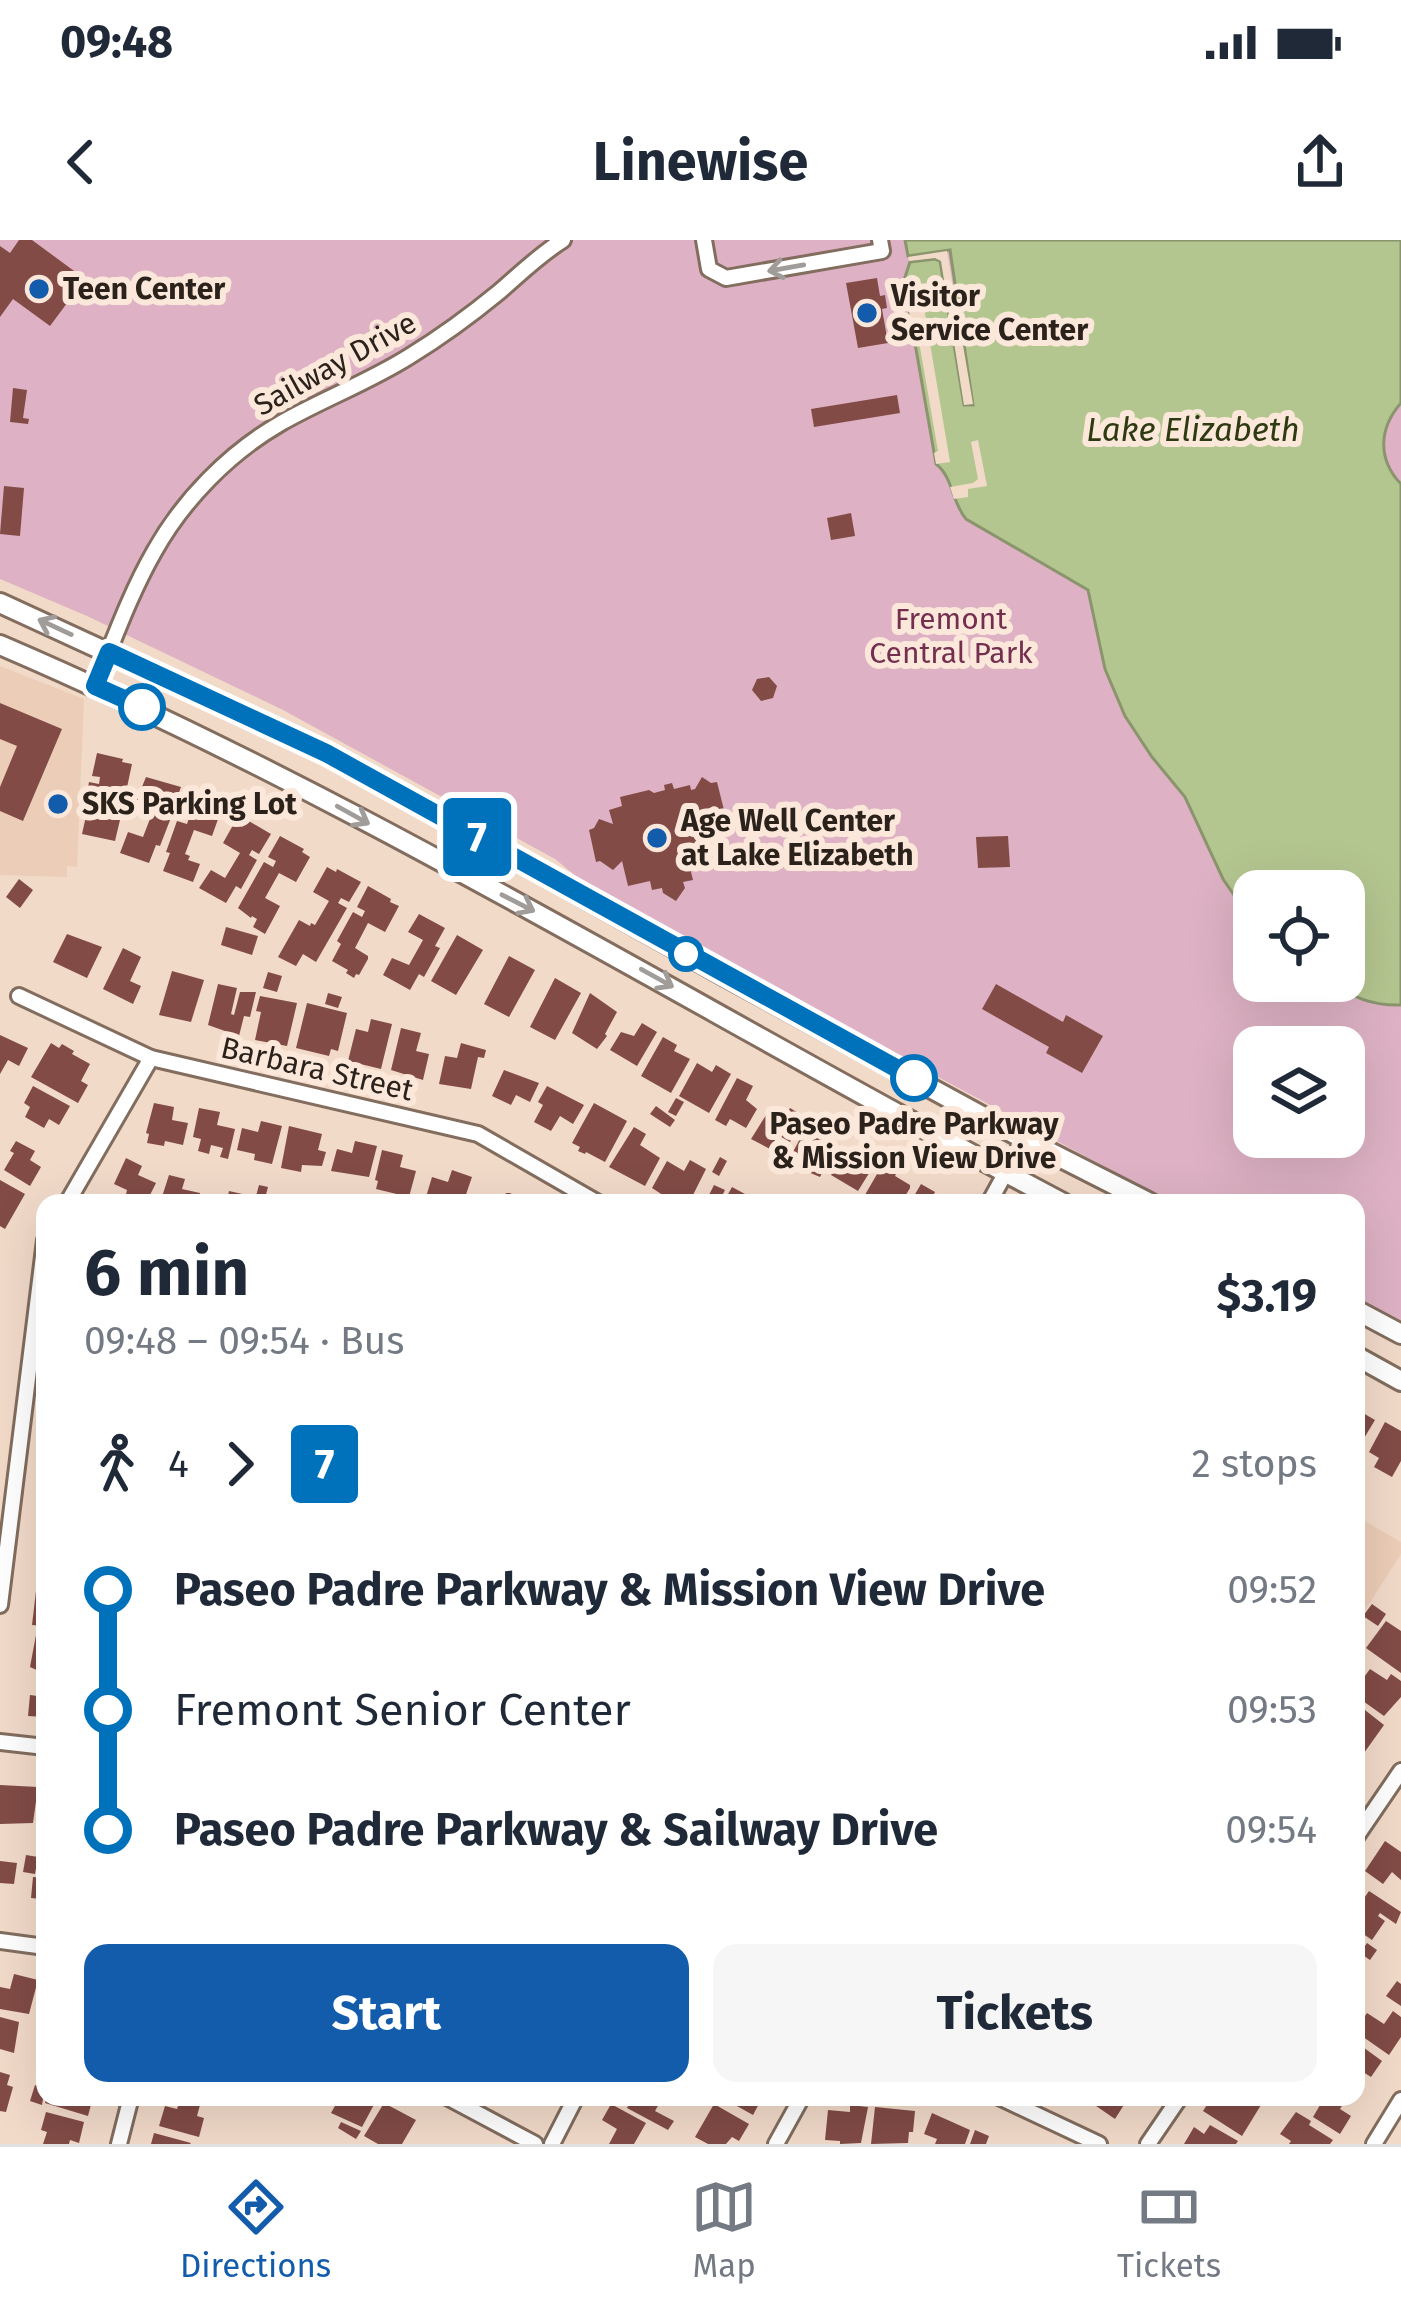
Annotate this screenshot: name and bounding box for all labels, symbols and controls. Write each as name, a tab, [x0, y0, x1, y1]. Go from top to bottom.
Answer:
text: 09:48	[60, 15, 173, 69]
icon: back	[48, 129, 114, 195]
icon: share	[1287, 129, 1353, 195]
text: Linewise	[593, 130, 808, 194]
one-way arrow	[767, 258, 806, 281]
place label: Teen Center	[63, 271, 226, 307]
marker: Teen Center	[26, 276, 52, 302]
place label: Visitor Service Center	[890, 278, 1089, 348]
marker: Visitor Service Center	[854, 300, 880, 326]
street label: Sailway Drive	[248, 305, 422, 423]
water label: Lake Elizabeth	[1086, 410, 1300, 450]
park label: Fremont Central Park	[869, 601, 1033, 671]
one-way arrow	[38, 615, 74, 637]
unlabelled marker	[120, 685, 164, 729]
place label: SKS Parking Lot	[82, 786, 297, 822]
marker: SKS Parking Lot	[45, 791, 71, 817]
line badge: 7	[438, 798, 516, 876]
place label: Age Well Center at Lake Elizabeth	[680, 803, 914, 873]
one-way arrow	[335, 804, 370, 827]
text: 7	[467, 812, 487, 862]
marker: Age Well Center at Lake Elizabeth	[644, 825, 670, 851]
map controls	[1233, 870, 1365, 1158]
button: locate	[1233, 870, 1365, 1002]
one-way arrow	[500, 893, 536, 916]
unlabelled marker	[670, 938, 702, 970]
one-way arrow	[638, 967, 673, 991]
button: layers	[1233, 1026, 1365, 1158]
street label: Barbara Street	[217, 1029, 417, 1109]
marker: Paseo Padre Parkway & Mission View Drive	[892, 1056, 936, 1100]
place label: Paseo Padre Parkway & Mission View Drive	[770, 1106, 1059, 1176]
text: 6 min	[84, 1233, 249, 1312]
text: $3.19	[1217, 1269, 1317, 1323]
text: 09:48 – 09:54 · Bus	[84, 1318, 405, 1364]
icon: walk	[84, 1431, 150, 1497]
icon: forward	[207, 1431, 273, 1497]
text: 7	[315, 1439, 334, 1489]
text: 4	[168, 1441, 189, 1487]
text: 2 stops	[1191, 1441, 1317, 1487]
text: Paseo Padre Parkway & Mission View Drive	[174, 1563, 1045, 1617]
text: 09:52	[1227, 1567, 1317, 1613]
text: Fremont Senior Center	[174, 1683, 631, 1737]
text: 09:53	[1227, 1687, 1317, 1733]
text: Paseo Padre Parkway & Sailway Drive	[174, 1803, 938, 1857]
text: 09:54	[1225, 1807, 1317, 1853]
button: Start	[84, 1944, 689, 2082]
button: Tickets	[713, 1944, 1317, 2082]
tab: Directions	[180, 2174, 331, 2286]
tab: Map	[691, 2174, 757, 2286]
tab: Tickets	[1117, 2174, 1221, 2286]

